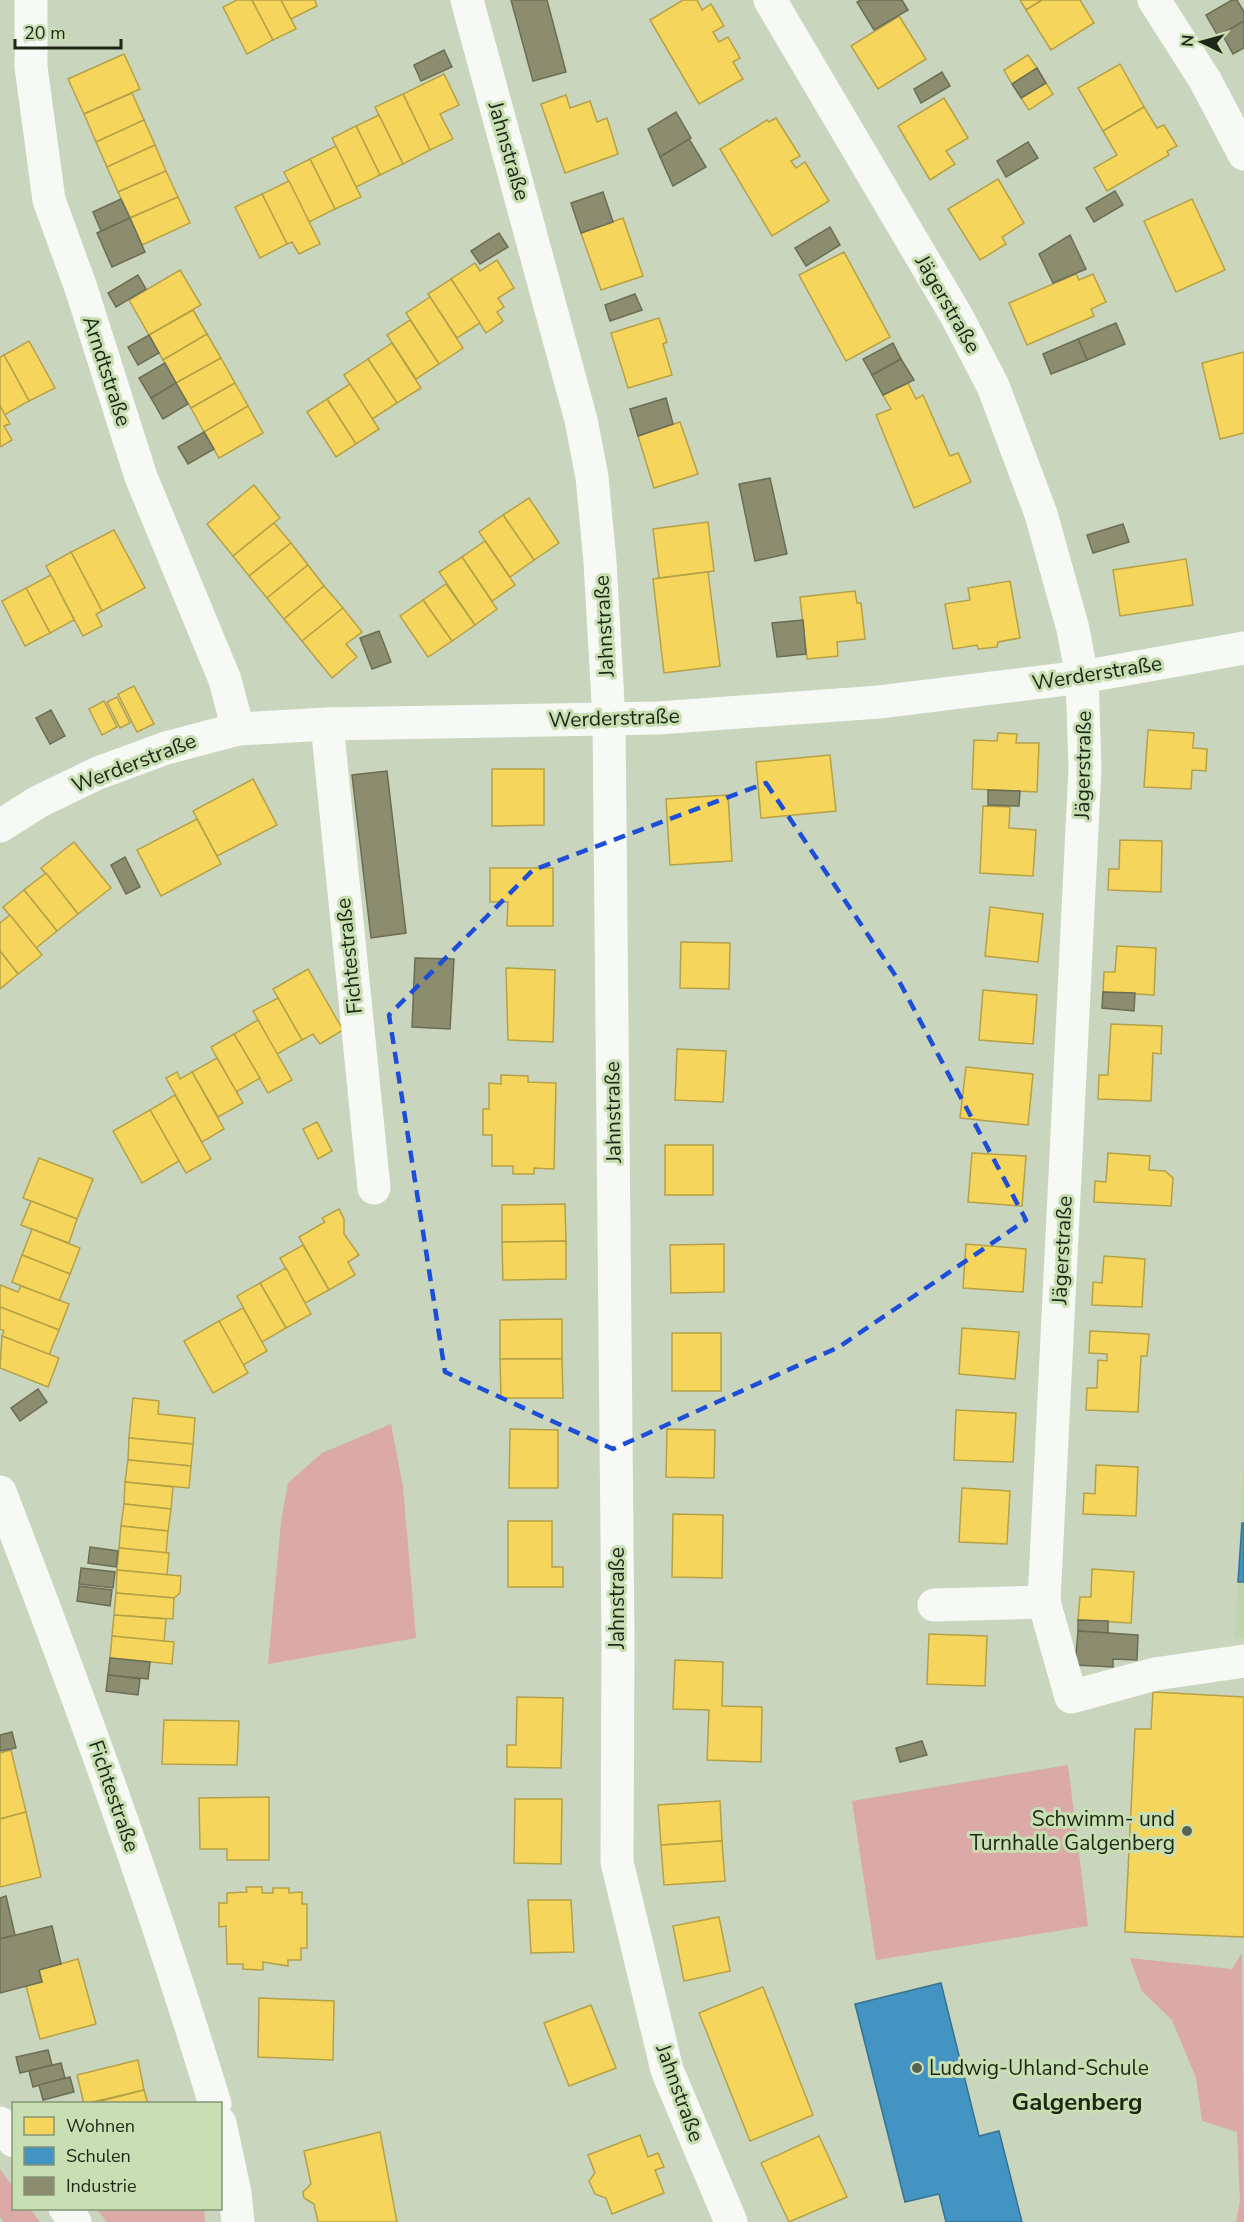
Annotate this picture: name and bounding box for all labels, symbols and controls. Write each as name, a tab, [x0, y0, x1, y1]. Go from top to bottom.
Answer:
scale bar	[15, 12, 122, 50]
north arrow	[1172, 12, 1232, 72]
text: 20 m	[24, 21, 66, 45]
text: N	[1177, 34, 1200, 48]
street label: Jahnstraße	[481, 97, 536, 204]
street label: Jägerstraße	[908, 249, 987, 358]
street label: Arndtstraße	[76, 312, 138, 430]
street label: Jahnstraße	[587, 574, 621, 679]
street label: Werderstraße	[1030, 649, 1164, 697]
street label: Werderstraße	[548, 702, 680, 734]
street label: Jägerstraße	[1068, 710, 1098, 821]
street label: Werderstraße	[68, 726, 200, 800]
street label: Fichtestraße	[329, 897, 369, 1015]
street label: Jahnstraße	[598, 1061, 628, 1164]
street label: Jägerstraße	[1045, 1195, 1079, 1306]
street label: Jahnstraße	[603, 1547, 631, 1650]
street label: Fichtestraße	[82, 1736, 146, 1856]
place label: Schwimm- und Turnhalle Galgenberg	[970, 1805, 1175, 1857]
marker: Schwimm- und Turnhalle Galgenberg	[1180, 1824, 1194, 1838]
street label: Jahnstraße	[649, 2039, 711, 2146]
place label: Ludwig-Uhland-Schule	[929, 2054, 1149, 2082]
marker: Ludwig-Uhland-Schule	[910, 2061, 924, 2075]
district label: Galgenberg	[1012, 2086, 1143, 2118]
legend	[12, 2102, 222, 2210]
text: Wohnen	[66, 2114, 135, 2138]
text: Schulen	[66, 2144, 131, 2168]
text: Industrie	[66, 2174, 137, 2198]

